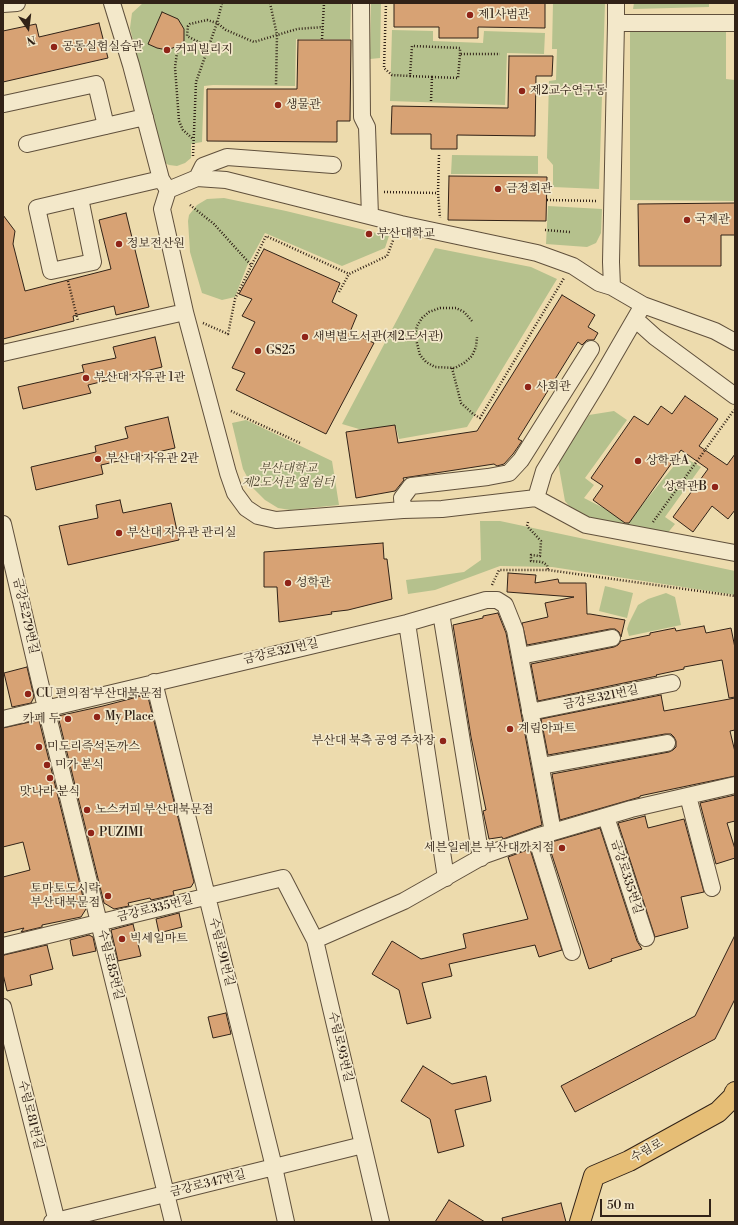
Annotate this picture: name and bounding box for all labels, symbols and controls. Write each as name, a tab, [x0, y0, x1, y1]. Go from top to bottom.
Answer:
north arrow	[8, 8, 48, 48]
place label: 제1사범관	[478, 8, 530, 22]
marker: 제1사범관	[465, 10, 475, 20]
text: N	[25, 32, 37, 47]
place label: 공동실험실습관	[62, 40, 143, 54]
marker: 공동실험실습관	[49, 42, 59, 52]
place label: 커피빌리지	[175, 43, 233, 57]
marker: 커피빌리지	[162, 45, 172, 55]
place label: 제2교수연구동	[530, 84, 606, 98]
marker: 제2교수연구동	[517, 86, 527, 96]
place label: 생물관	[286, 98, 321, 112]
marker: 생물관	[273, 100, 283, 110]
place label: 금정회관	[506, 182, 552, 196]
marker: 금정회관	[493, 184, 503, 194]
place label: 국제관	[695, 213, 730, 227]
marker: 국제관	[682, 215, 692, 225]
place label: 부산대학교	[377, 227, 435, 241]
marker: 부산대학교	[364, 229, 374, 239]
place label: 정보전산원	[127, 237, 185, 251]
marker: 정보전산원	[114, 239, 124, 249]
place label: 새벽벌도서관(제2도서관)	[313, 330, 443, 344]
marker: 새벽벌도서관(제2도서관)	[300, 332, 310, 342]
place label: GS25	[266, 344, 295, 358]
marker: GS25	[253, 346, 263, 356]
place label: 부산대 자유관 1관	[94, 371, 185, 385]
marker: 부산대 자유관 1관	[81, 373, 91, 383]
place label: 사회관	[536, 380, 571, 394]
marker: 사회관	[523, 382, 533, 392]
place label: 부산대 자유관 2관	[106, 452, 199, 466]
marker: 부산대 자유관 2관	[93, 454, 103, 464]
place label: 상학관A	[646, 454, 689, 468]
marker: 상학관A	[633, 456, 643, 466]
park label: 부산대학교 제2도서관 옆 쉼터	[242, 462, 334, 490]
place label: 상학관B	[664, 480, 707, 494]
marker: 상학관B	[710, 482, 720, 492]
place label: 부산대 자유관 관리실	[127, 526, 236, 540]
marker: 부산대 자유관 관리실	[114, 528, 124, 538]
street label: 금강로279번길	[9, 576, 41, 656]
place label: 성학관	[296, 576, 331, 590]
marker: 성학관	[283, 578, 293, 588]
street label: 금강로321번길	[242, 636, 320, 668]
street label: 금강로321번길	[562, 683, 640, 713]
place label: CU 편의점 부산대북문점	[36, 687, 162, 701]
marker: CU 편의점 부산대북문점	[23, 689, 33, 699]
place label: My Place	[105, 710, 154, 724]
place label: 카페 두	[23, 712, 60, 726]
marker: My Place	[92, 712, 102, 722]
marker: 카페 두	[63, 714, 73, 724]
place label: 계림아파트	[518, 722, 576, 736]
marker: 계림아파트	[505, 724, 515, 734]
place label: 부산대 북측 공영 주차장	[312, 734, 435, 748]
marker: 부산대 북측 공영 주차장	[438, 736, 448, 746]
place label: 미도리즉석돈까스	[47, 740, 140, 754]
marker: 미도리즉석돈까스	[34, 742, 44, 752]
place label: 미가 분식	[55, 758, 104, 772]
marker: 미가 분식	[42, 760, 52, 770]
marker: 맛나라 분식	[45, 773, 55, 783]
place label: 맛나라 분식	[20, 785, 80, 799]
place label: 노스커피 부산대북문점	[95, 803, 213, 817]
marker: 노스커피 부산대북문점	[82, 805, 92, 815]
place label: PUZIMI	[99, 826, 143, 840]
marker: PUZIMI	[86, 828, 96, 838]
street label: 금강로335번길	[607, 838, 645, 916]
place label: 세븐일레븐 부산대까치점	[424, 841, 554, 855]
marker: 세븐일레븐 부산대까치점	[557, 843, 567, 853]
place label: 토마토도시락 부산대북문점	[30, 882, 100, 910]
marker: 토마토도시락 부산대북문점	[103, 891, 113, 901]
street label: 금강로335번길	[116, 893, 194, 925]
street label: 수림로91번길	[206, 916, 236, 988]
street label: 수림로85번길	[94, 928, 126, 1002]
place label: 빅세일마트	[130, 932, 188, 946]
marker: 빅세일마트	[117, 934, 127, 944]
street label: 수림로93번길	[325, 1010, 355, 1084]
street label: 수림로81번길	[15, 1079, 45, 1151]
street label: 수림로	[628, 1136, 666, 1166]
street label: 금강로347번길	[169, 1168, 247, 1200]
scale bar	[602, 1191, 713, 1217]
text: 50 m	[607, 1198, 635, 1213]

